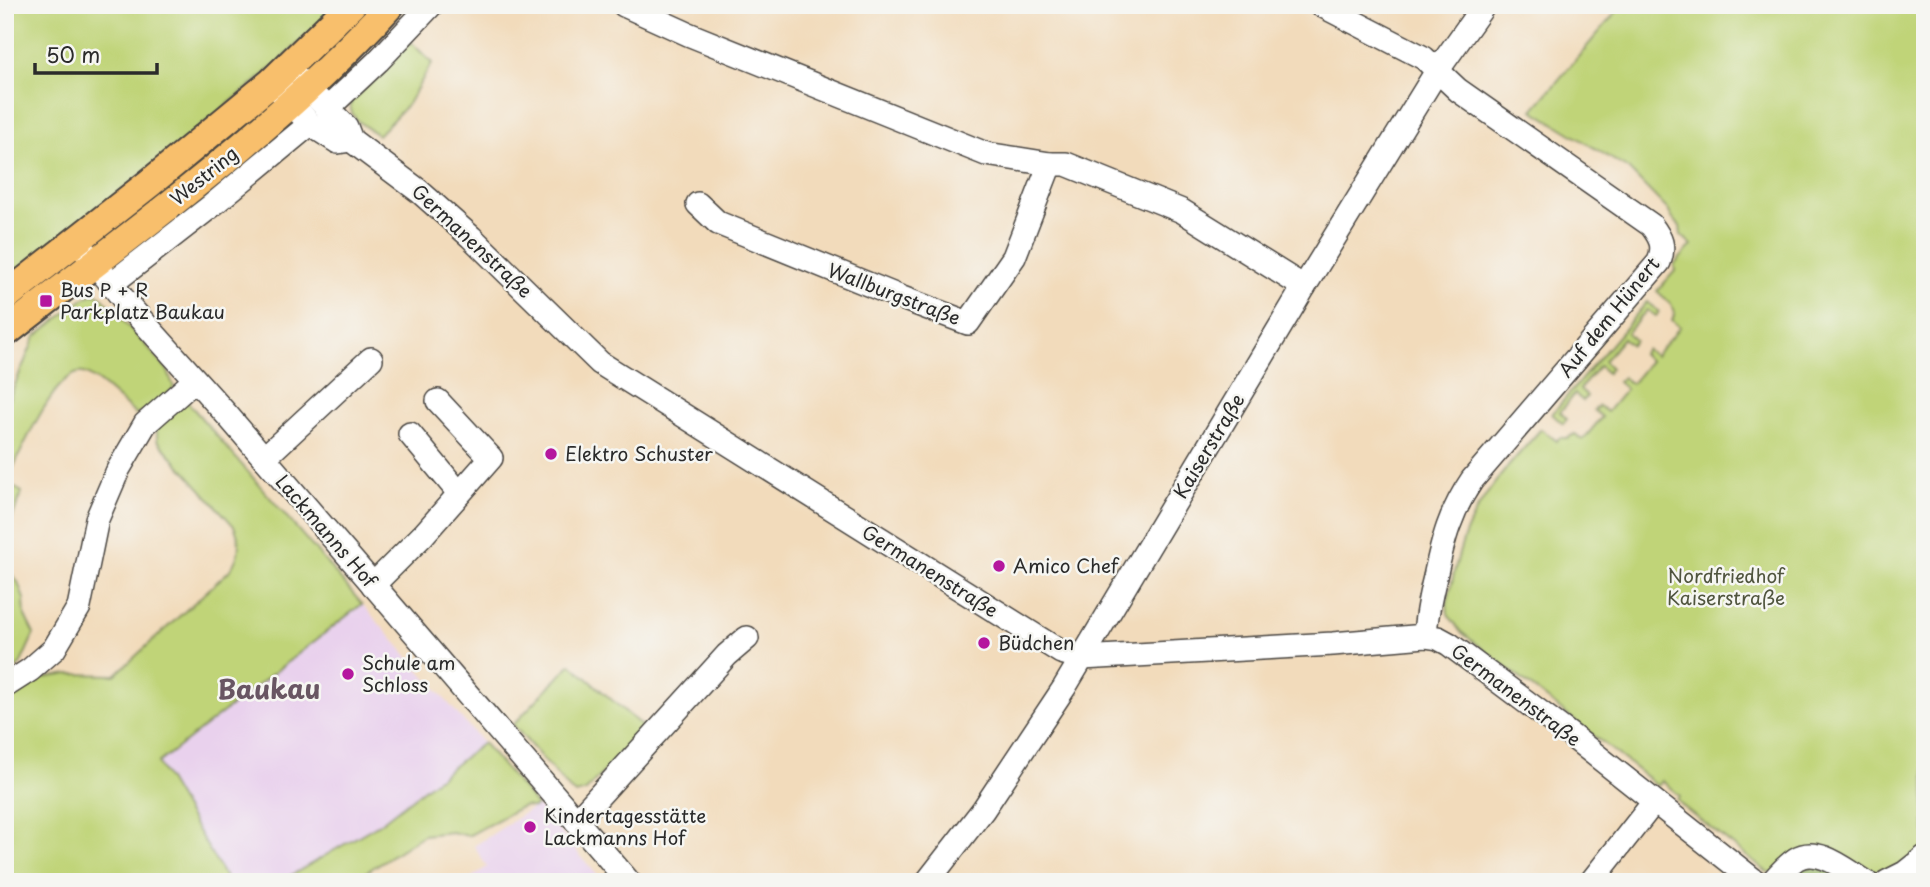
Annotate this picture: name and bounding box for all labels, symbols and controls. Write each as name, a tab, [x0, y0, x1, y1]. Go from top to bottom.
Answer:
scale bar	[35, 32, 158, 76]
text: 50 m	[46, 38, 100, 70]
street label: Westring	[163, 139, 243, 211]
street label: Germanenstraße	[406, 177, 539, 304]
street label: Auf dem Hünert	[1551, 250, 1666, 382]
street label: Wallburgstraße	[824, 255, 965, 331]
place label: Bus P + R Parkplatz Baukau	[60, 275, 225, 325]
marker: Bus P + R Parkplatz Baukau	[38, 293, 54, 309]
street label: Kaiserstraße	[1166, 388, 1251, 503]
place label: Elektro Schuster	[565, 439, 713, 467]
marker: Elektro Schuster	[543, 446, 559, 462]
street label: Lackmanns Hof	[270, 468, 385, 594]
street label: Germanenstraße	[857, 517, 1004, 623]
place label: Amico Chef	[1013, 551, 1120, 579]
marker: Amico Chef	[991, 558, 1007, 574]
park label: Nordfriedhof Kaiserstraße	[1667, 561, 1786, 611]
place label: Büdchen	[998, 628, 1075, 656]
marker: Büdchen	[976, 635, 992, 651]
street label: Germanenstraße	[1446, 636, 1587, 752]
place label: Schule am Schloss	[362, 648, 455, 698]
marker: Schule am Schloss	[340, 666, 356, 682]
district label: Baukau	[217, 669, 321, 708]
place label: Kindertagesstätte Lackmanns Hof	[544, 801, 706, 851]
marker: Kindertagesstätte Lackmanns Hof	[522, 819, 538, 835]

